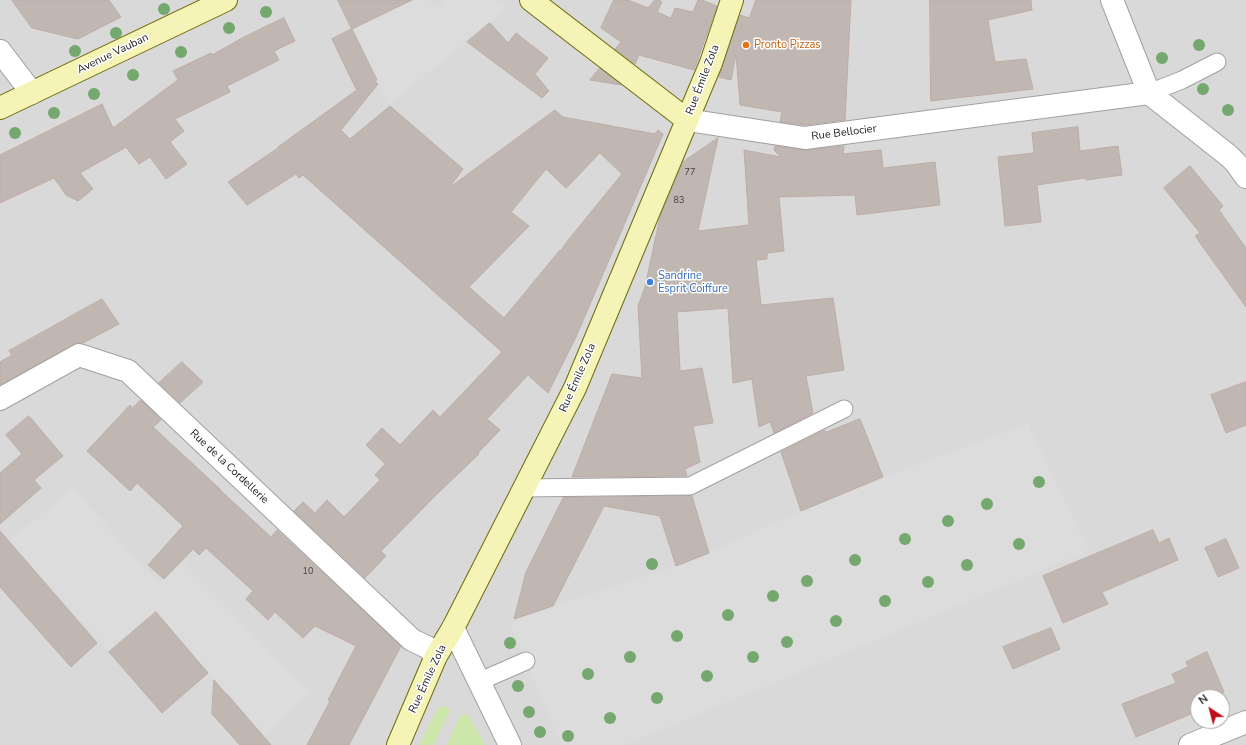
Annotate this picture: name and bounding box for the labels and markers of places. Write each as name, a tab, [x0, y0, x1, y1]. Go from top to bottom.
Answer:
place label: Pronto Pizzas	[754, 38, 821, 52]
marker: Pronto Pizzas	[741, 40, 751, 50]
place label: Sandrine Esprit Coiffure	[658, 269, 728, 295]
marker: Sandrine Esprit Coiffure	[645, 277, 655, 287]

